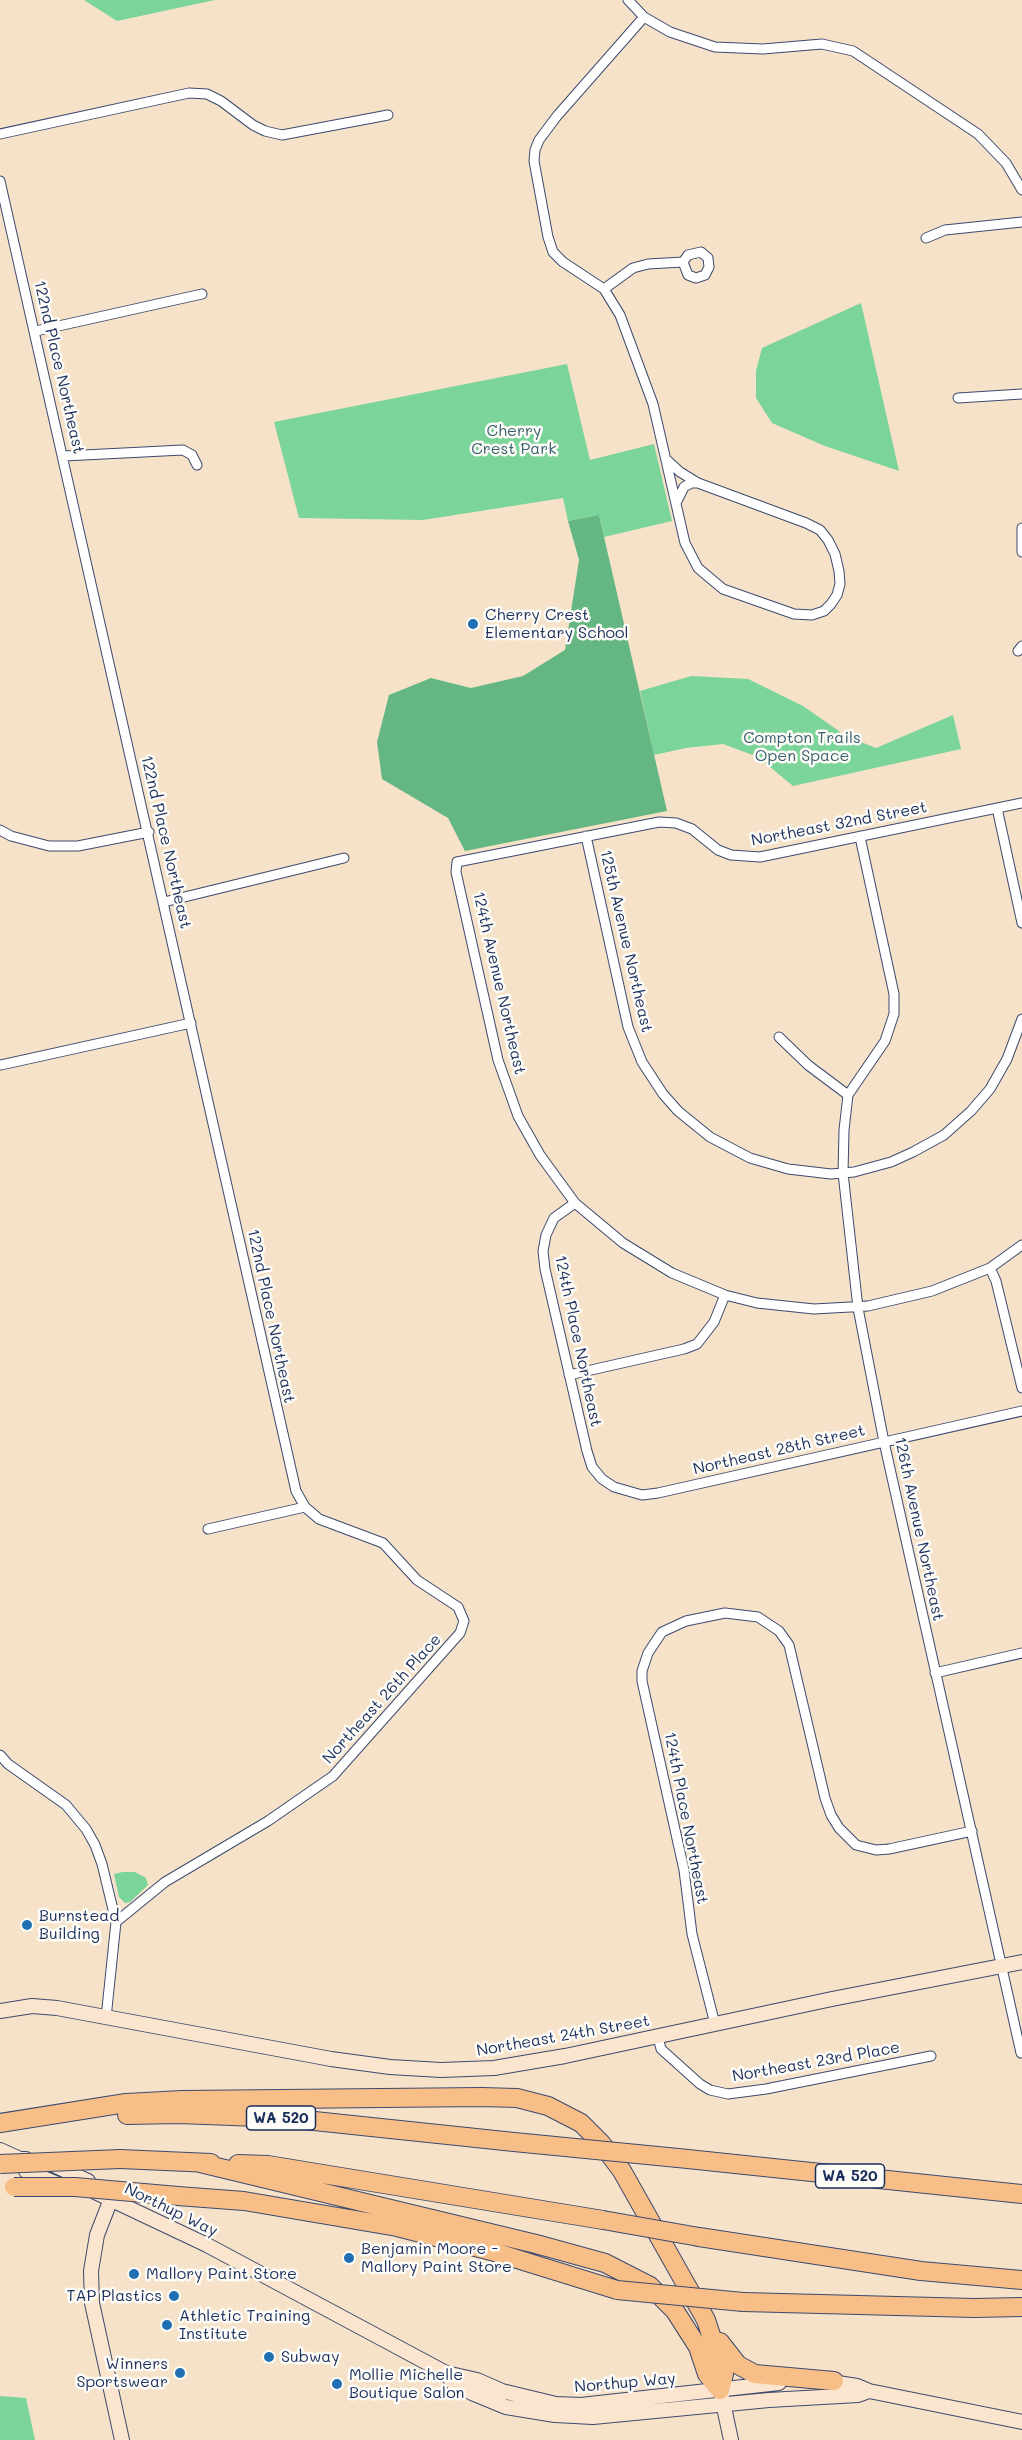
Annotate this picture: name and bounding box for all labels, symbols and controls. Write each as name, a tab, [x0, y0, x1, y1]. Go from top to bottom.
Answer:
street label: 122nd Place Northeast	[30, 278, 88, 456]
park label: Cherry Crest Park	[471, 421, 557, 459]
place label: Cherry Crest Elementary School	[485, 605, 629, 643]
marker: Cherry Crest Elementary School	[466, 617, 480, 631]
park label: Compton Trails Open Space	[743, 728, 861, 766]
street label: 122nd Place Northeast	[137, 753, 195, 931]
street label: Northeast 32nd Street	[750, 798, 928, 850]
street label: 125th Avenue Northeast	[596, 848, 656, 1034]
street label: 124th Avenue Northeast	[469, 890, 529, 1076]
street label: 122nd Place Northeast	[243, 1227, 299, 1405]
street label: 124th Place Northeast	[550, 1253, 606, 1429]
street label: Northeast 28th Street	[691, 1421, 867, 1479]
street label: 126th Avenue Northeast	[890, 1435, 948, 1623]
street label: Northeast 26th Place	[319, 1630, 445, 1768]
street label: 124th Place Northeast	[660, 1730, 712, 1906]
place label: Burnstead Building	[39, 1906, 119, 1944]
marker: Burnstead Building	[20, 1918, 34, 1932]
street label: Northeast 24th Street	[475, 2011, 651, 2061]
street label: Northeast 23rd Place	[731, 2038, 901, 2086]
road number: WA 520	[246, 2106, 316, 2130]
road number: WA 520	[816, 2164, 884, 2188]
street label: Northup Way	[121, 2179, 221, 2241]
place label: Benjamin Moore - Mallory Paint Store	[361, 2239, 512, 2277]
marker: Benjamin Moore - Mallory Paint Store	[342, 2251, 356, 2265]
place label: Mallory Paint Store	[146, 2264, 297, 2284]
marker: Mallory Paint Store	[127, 2267, 141, 2281]
place label: TAP Plastics	[66, 2286, 162, 2306]
marker: TAP Plastics	[167, 2289, 181, 2303]
place label: Athletic Training Institute	[179, 2306, 310, 2344]
marker: Athletic Training Institute	[160, 2318, 174, 2332]
place label: Subway	[281, 2347, 340, 2367]
marker: Subway	[262, 2350, 276, 2364]
place label: Winners Sportswear	[76, 2354, 168, 2392]
place label: Mollie Michelle Boutique Salon	[349, 2365, 464, 2403]
marker: Winners Sportswear	[173, 2366, 187, 2380]
street label: Northup Way	[574, 2369, 676, 2397]
marker: Mollie Michelle Boutique Salon	[330, 2377, 344, 2391]

